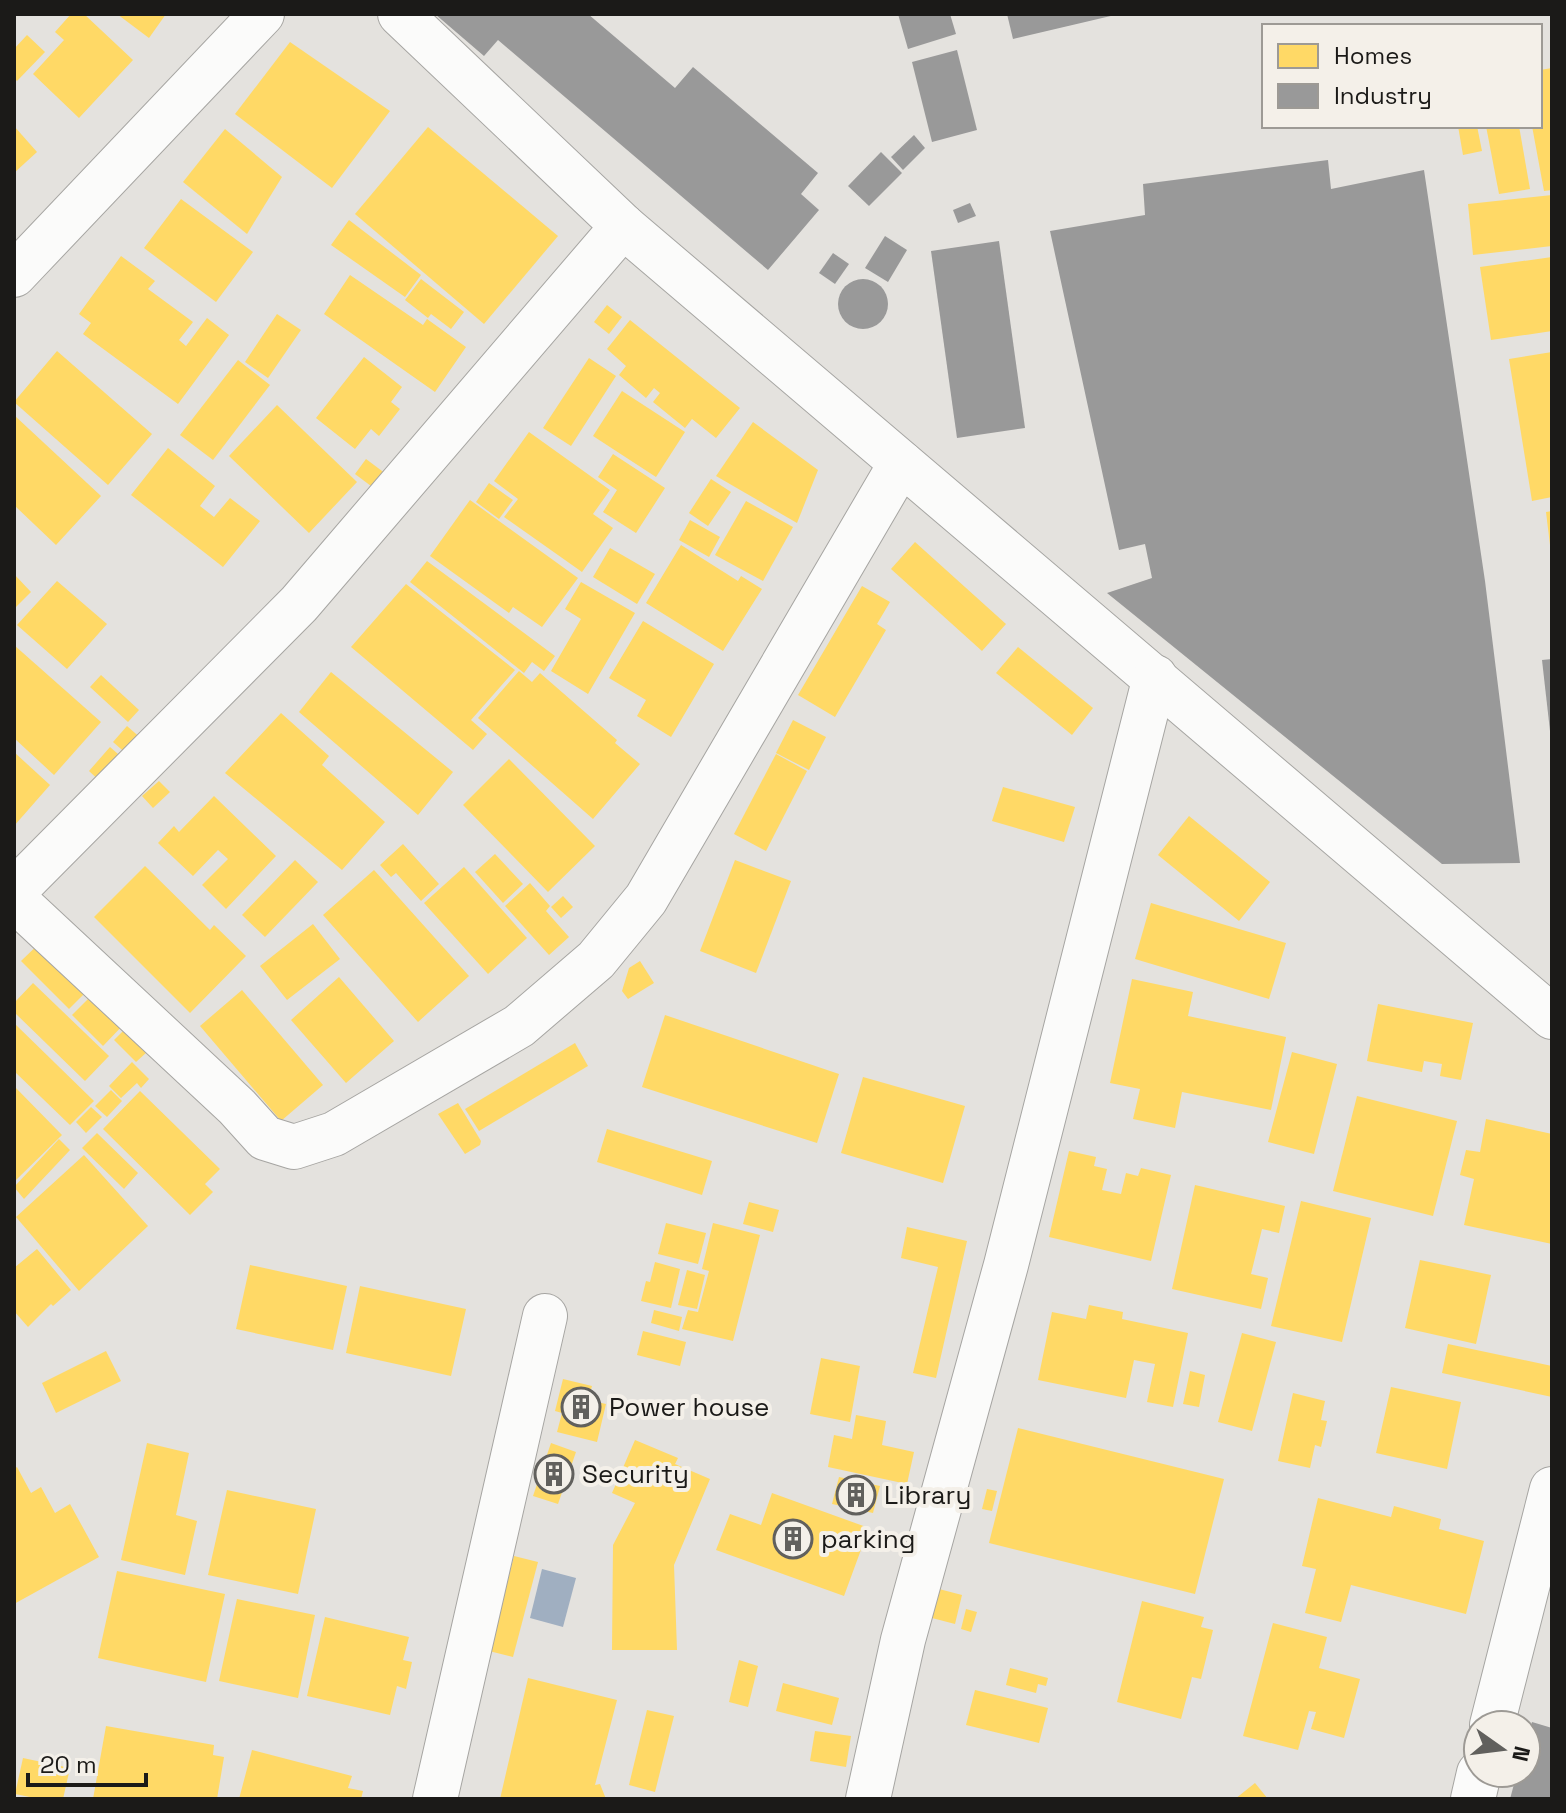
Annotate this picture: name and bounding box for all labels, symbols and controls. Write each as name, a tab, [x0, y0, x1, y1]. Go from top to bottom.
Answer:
legend	[1262, 24, 1542, 128]
text: Homes	[1334, 40, 1412, 71]
text: Industry	[1334, 80, 1432, 111]
building icon: Power house	[560, 1386, 602, 1428]
place label: Power house	[609, 1390, 769, 1424]
building icon: Security	[533, 1453, 575, 1495]
place label: Security	[582, 1457, 689, 1491]
building icon: Library	[835, 1474, 877, 1516]
place label: Library	[884, 1478, 971, 1512]
building icon: parking	[772, 1518, 814, 1560]
place label: parking	[821, 1522, 915, 1556]
north arrow	[1462, 1709, 1542, 1789]
scale bar	[28, 1737, 146, 1787]
text: N	[1506, 1743, 1537, 1764]
text: 20 m	[40, 1749, 97, 1780]

